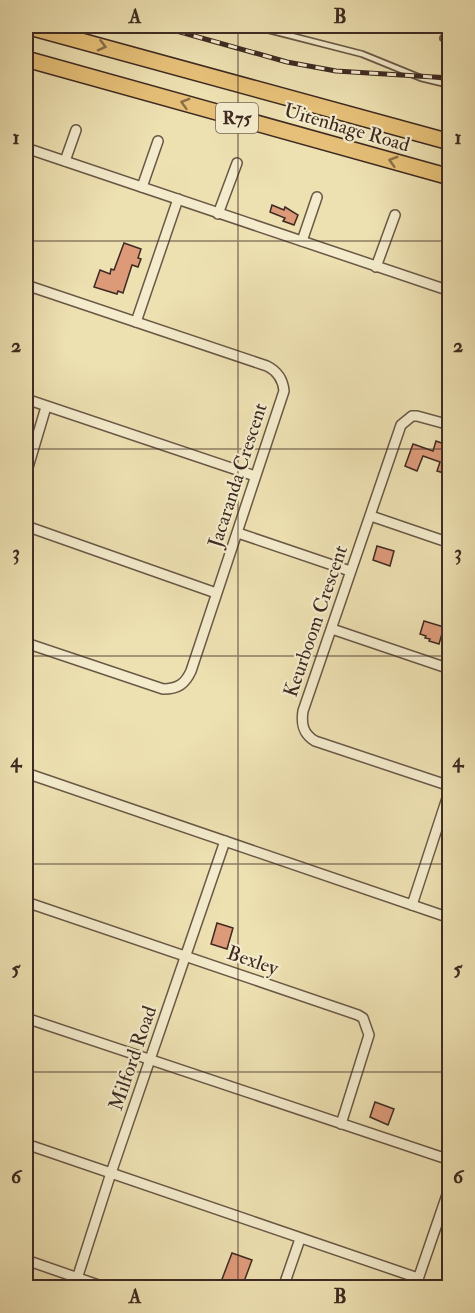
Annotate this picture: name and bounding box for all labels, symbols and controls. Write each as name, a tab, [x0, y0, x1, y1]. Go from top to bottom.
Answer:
text: A	[128, 4, 142, 29]
text: B	[333, 4, 347, 29]
one-way arrow	[97, 39, 107, 52]
one-way arrow	[180, 98, 190, 111]
street label: Uitenhage Road	[281, 98, 413, 157]
road number: R75	[216, 103, 258, 133]
text: 1	[12, 125, 20, 150]
text: 1	[454, 125, 462, 150]
one-way arrow	[388, 156, 398, 169]
text: 2	[11, 333, 21, 358]
text: 2	[453, 333, 463, 358]
street label: Jacaranda Crescent	[202, 399, 273, 552]
text: 3	[12, 540, 20, 565]
text: 3	[454, 540, 462, 565]
street label: Keurboom Crescent	[278, 542, 353, 700]
text: 4	[10, 748, 23, 773]
text: 4	[452, 748, 465, 773]
street label: Bexley	[224, 940, 283, 981]
text: 5	[12, 956, 22, 981]
text: 5	[454, 956, 464, 981]
street label: Milford Road	[103, 1002, 162, 1114]
text: 6	[11, 1164, 23, 1189]
text: 6	[453, 1164, 465, 1189]
text: A	[128, 1284, 142, 1309]
text: B	[333, 1284, 347, 1309]

